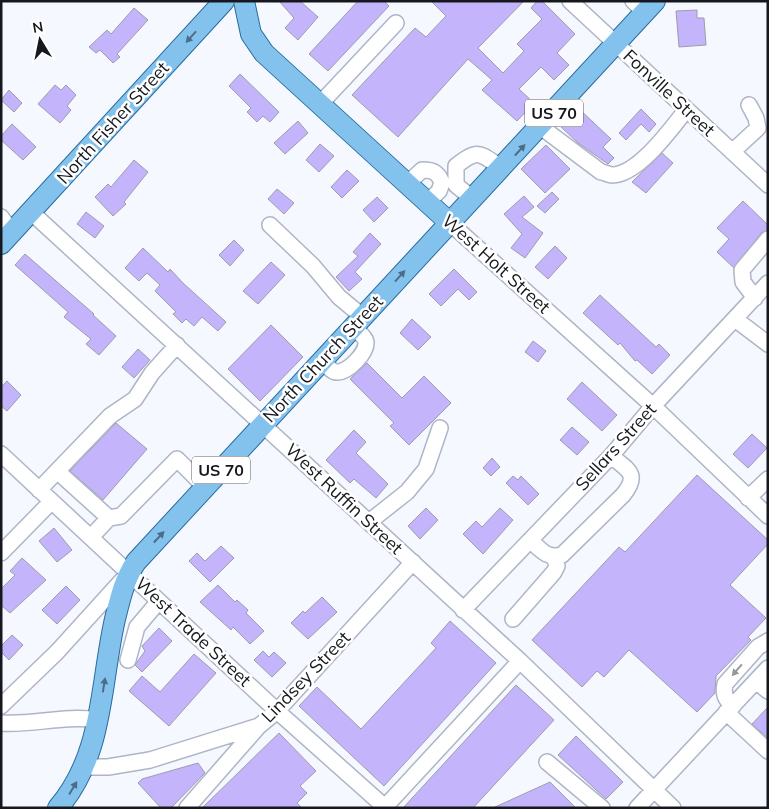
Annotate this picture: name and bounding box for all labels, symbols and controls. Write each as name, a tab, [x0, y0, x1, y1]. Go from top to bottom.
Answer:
north arrow	[15, 15, 65, 65]
text: N	[31, 17, 45, 37]
one-way arrow	[185, 31, 197, 43]
street label: Fonville Street	[619, 44, 720, 141]
street label: North Fisher Street	[52, 57, 174, 189]
road number: US 70	[525, 100, 583, 126]
one-way arrow	[514, 144, 526, 156]
street label: West Holt Street	[437, 209, 555, 318]
one-way arrow	[394, 271, 406, 283]
street label: North Church Street	[258, 290, 388, 427]
street label: Sellars Street	[570, 398, 661, 495]
street label: West Ruffin Street	[281, 438, 408, 559]
road number: US 70	[192, 456, 250, 484]
one-way arrow	[153, 531, 165, 543]
street label: West Trade Street	[130, 572, 256, 691]
street label: Lindsey Street	[256, 626, 355, 727]
one-way arrow	[731, 664, 743, 676]
one-way arrow	[100, 677, 108, 693]
one-way arrow	[69, 782, 78, 795]

